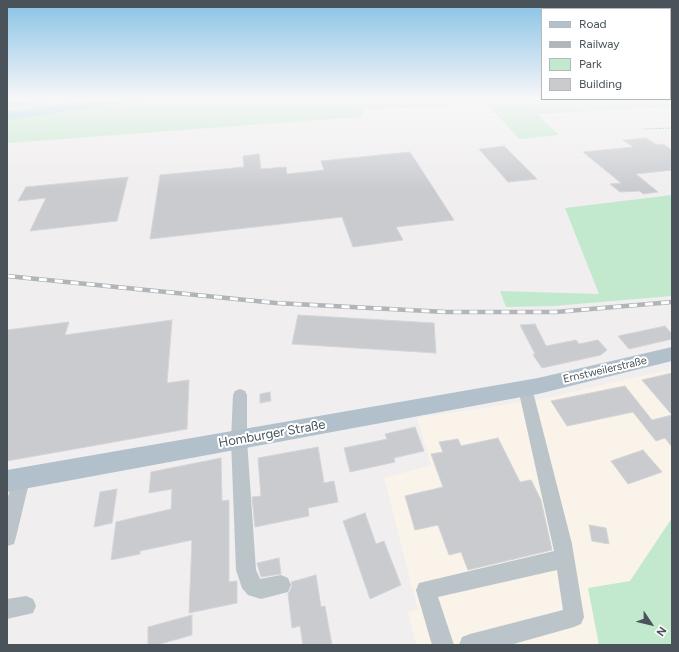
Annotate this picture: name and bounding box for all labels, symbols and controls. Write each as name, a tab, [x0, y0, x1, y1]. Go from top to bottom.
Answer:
legend	[541, 8, 671, 100]
text: Road	[579, 17, 607, 31]
text: Railway	[579, 37, 620, 51]
text: Park	[579, 57, 602, 71]
text: Building	[579, 77, 622, 91]
street label: Ernstweilerstraße	[562, 354, 648, 386]
street label: Homburger Straße	[217, 417, 327, 451]
north arrow	[631, 604, 671, 644]
text: N	[653, 624, 669, 638]

